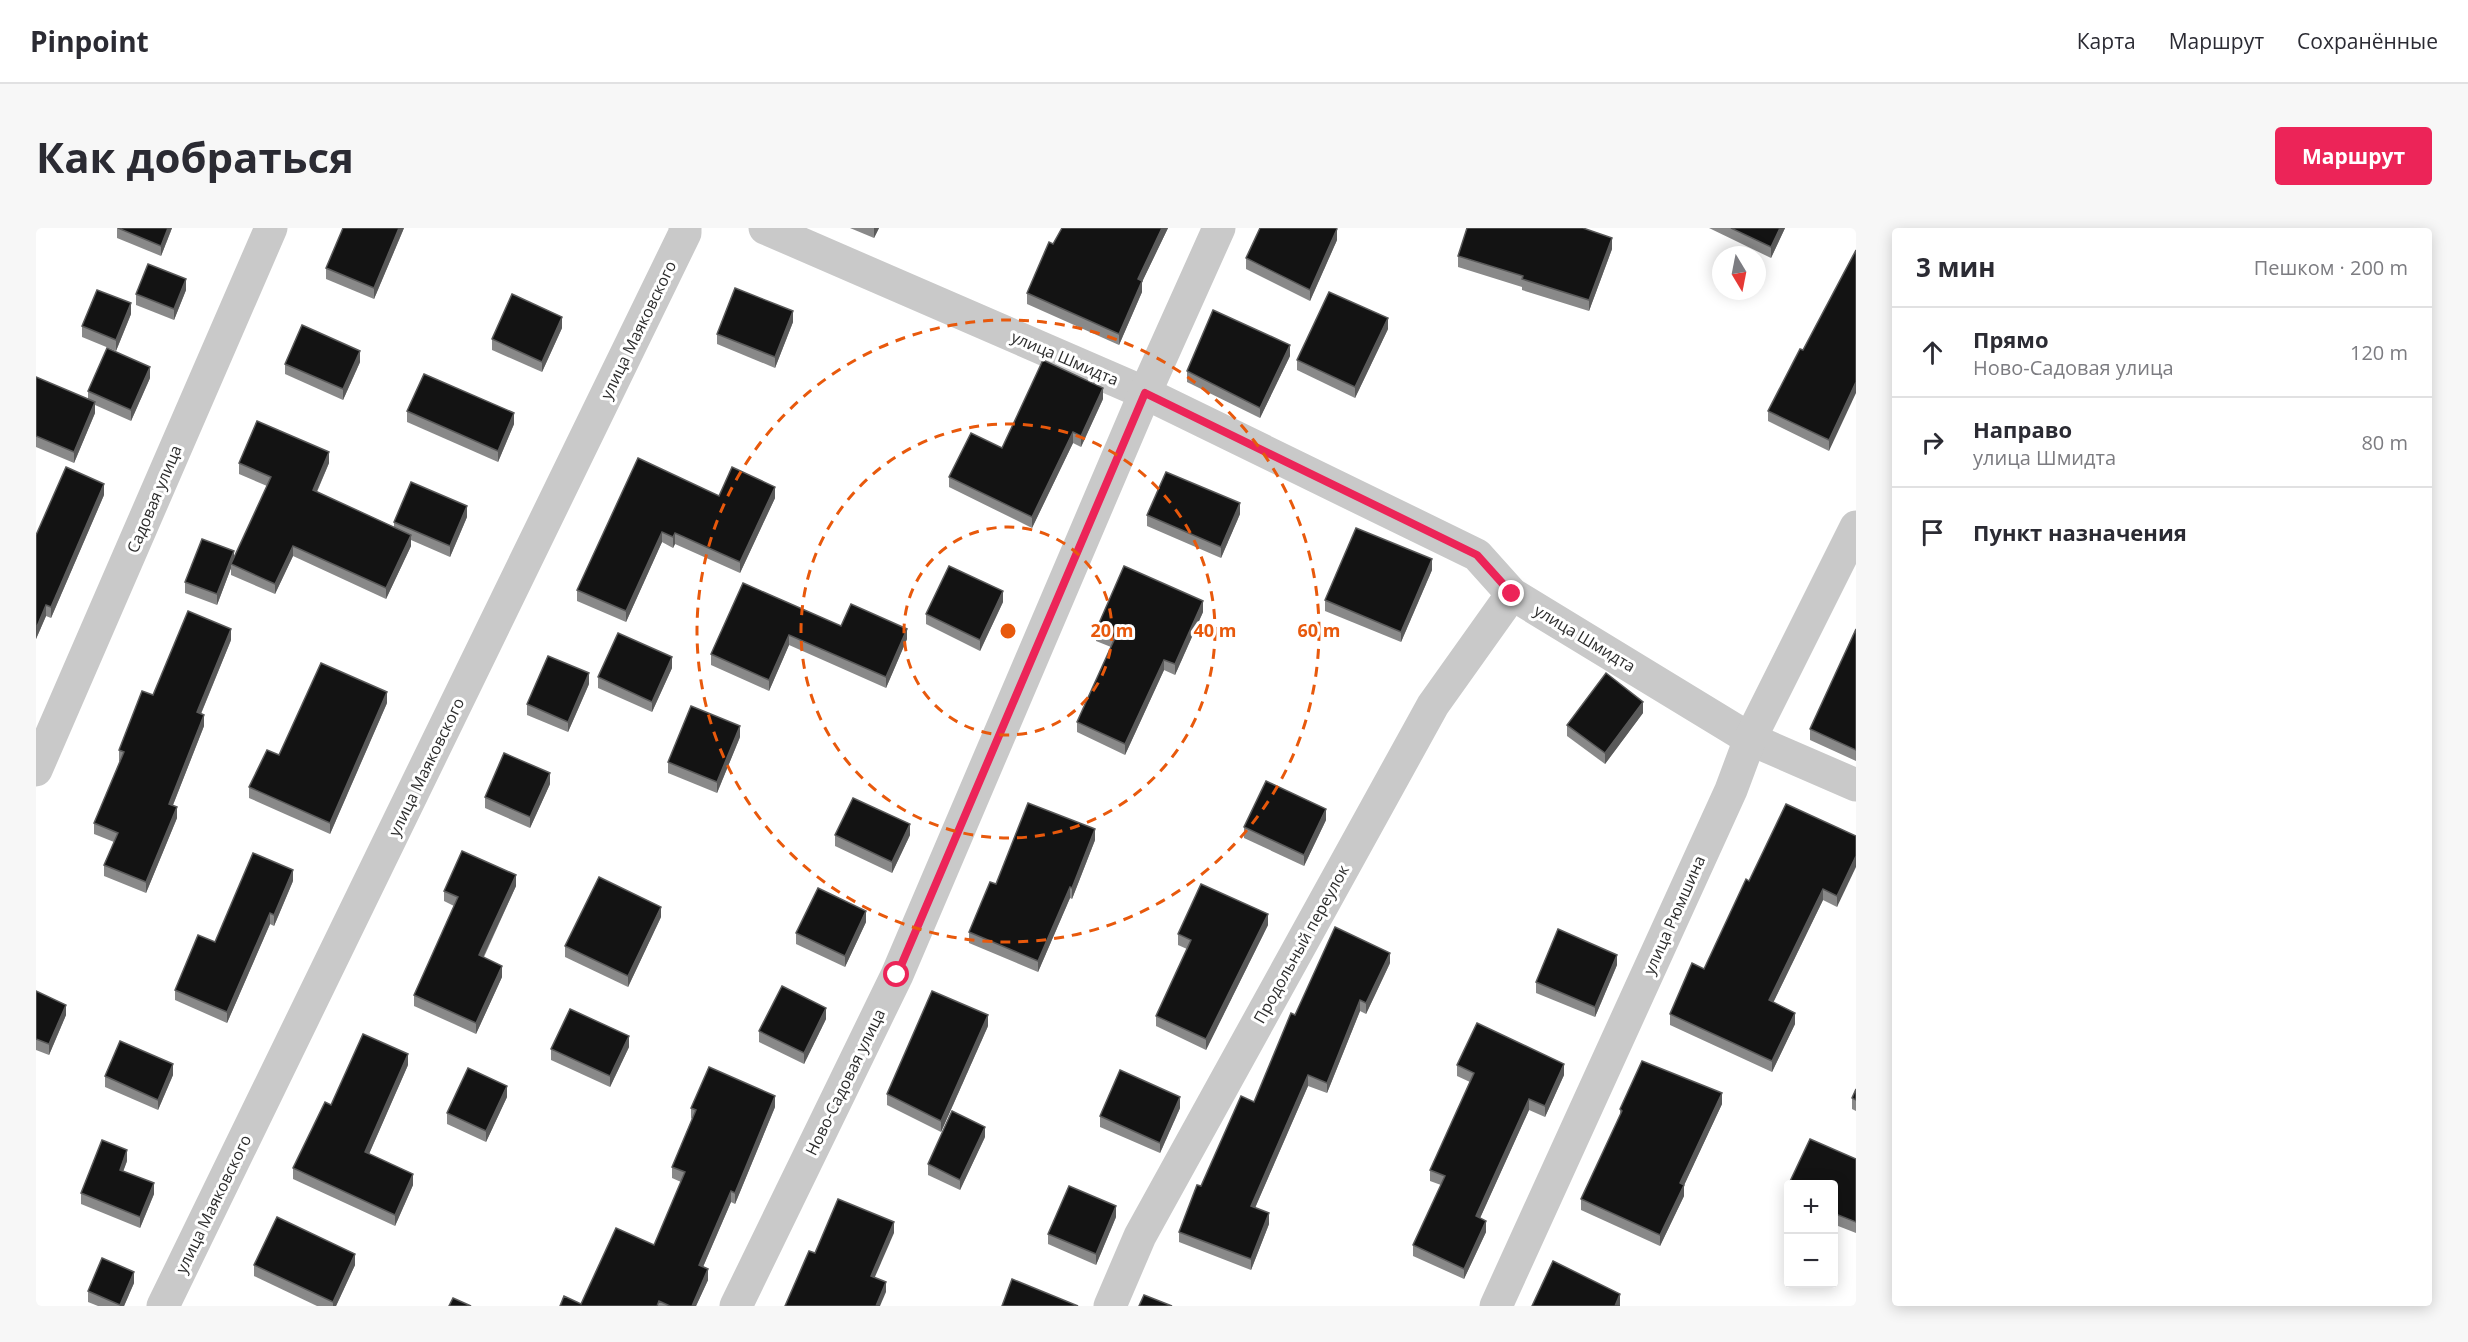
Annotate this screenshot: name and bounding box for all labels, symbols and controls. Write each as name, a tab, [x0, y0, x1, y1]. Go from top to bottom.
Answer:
text: Pinpoint	[30, 22, 149, 60]
text: Карта	[2077, 27, 2136, 55]
text: Маршрут	[2169, 27, 2264, 55]
text: Сохранённые	[2297, 27, 2438, 55]
button: Маршрут	[2275, 127, 2432, 185]
text: Как добраться	[36, 128, 354, 185]
north arrow	[1712, 246, 1766, 300]
text: 3 мин	[1916, 249, 1996, 285]
text: Пешком · 200 m	[2254, 254, 2408, 281]
street label: улица Маяковского	[595, 257, 681, 403]
text: Прямо	[1973, 324, 2049, 354]
street label: улица Шмидта	[1008, 326, 1122, 390]
icon: ahead	[1916, 336, 1949, 369]
text: 120 m	[2350, 339, 2408, 366]
text: Ново-Садовая улица	[1973, 354, 2174, 381]
text: Направо	[1973, 414, 2072, 444]
icon: right	[1916, 426, 1949, 459]
text: 80 m	[2361, 429, 2408, 456]
street label: Садовая улица	[121, 442, 187, 556]
text: улица Шмидта	[1973, 444, 2116, 471]
icon: arrive	[1916, 516, 1949, 549]
text: Пункт назначения	[1973, 517, 2187, 547]
route end	[1498, 580, 1524, 606]
street label: улица Шмидта	[1530, 599, 1640, 677]
text: 20 m	[1091, 618, 1133, 642]
text: 40 m	[1194, 618, 1236, 642]
text: 60 m	[1298, 618, 1340, 642]
centre of rings	[998, 621, 1018, 641]
street label: улица Маяковского	[383, 694, 469, 840]
street label: улица Рюмшина	[1638, 852, 1710, 978]
street label: Продольный переулок	[1248, 860, 1354, 1027]
route start	[883, 961, 909, 987]
street label: Ново-Садовая улица	[800, 1005, 890, 1159]
street label: улица Маяковского	[170, 1131, 256, 1277]
map controls	[1784, 1180, 1838, 1288]
button: +	[1784, 1180, 1838, 1234]
button: −	[1784, 1234, 1838, 1288]

